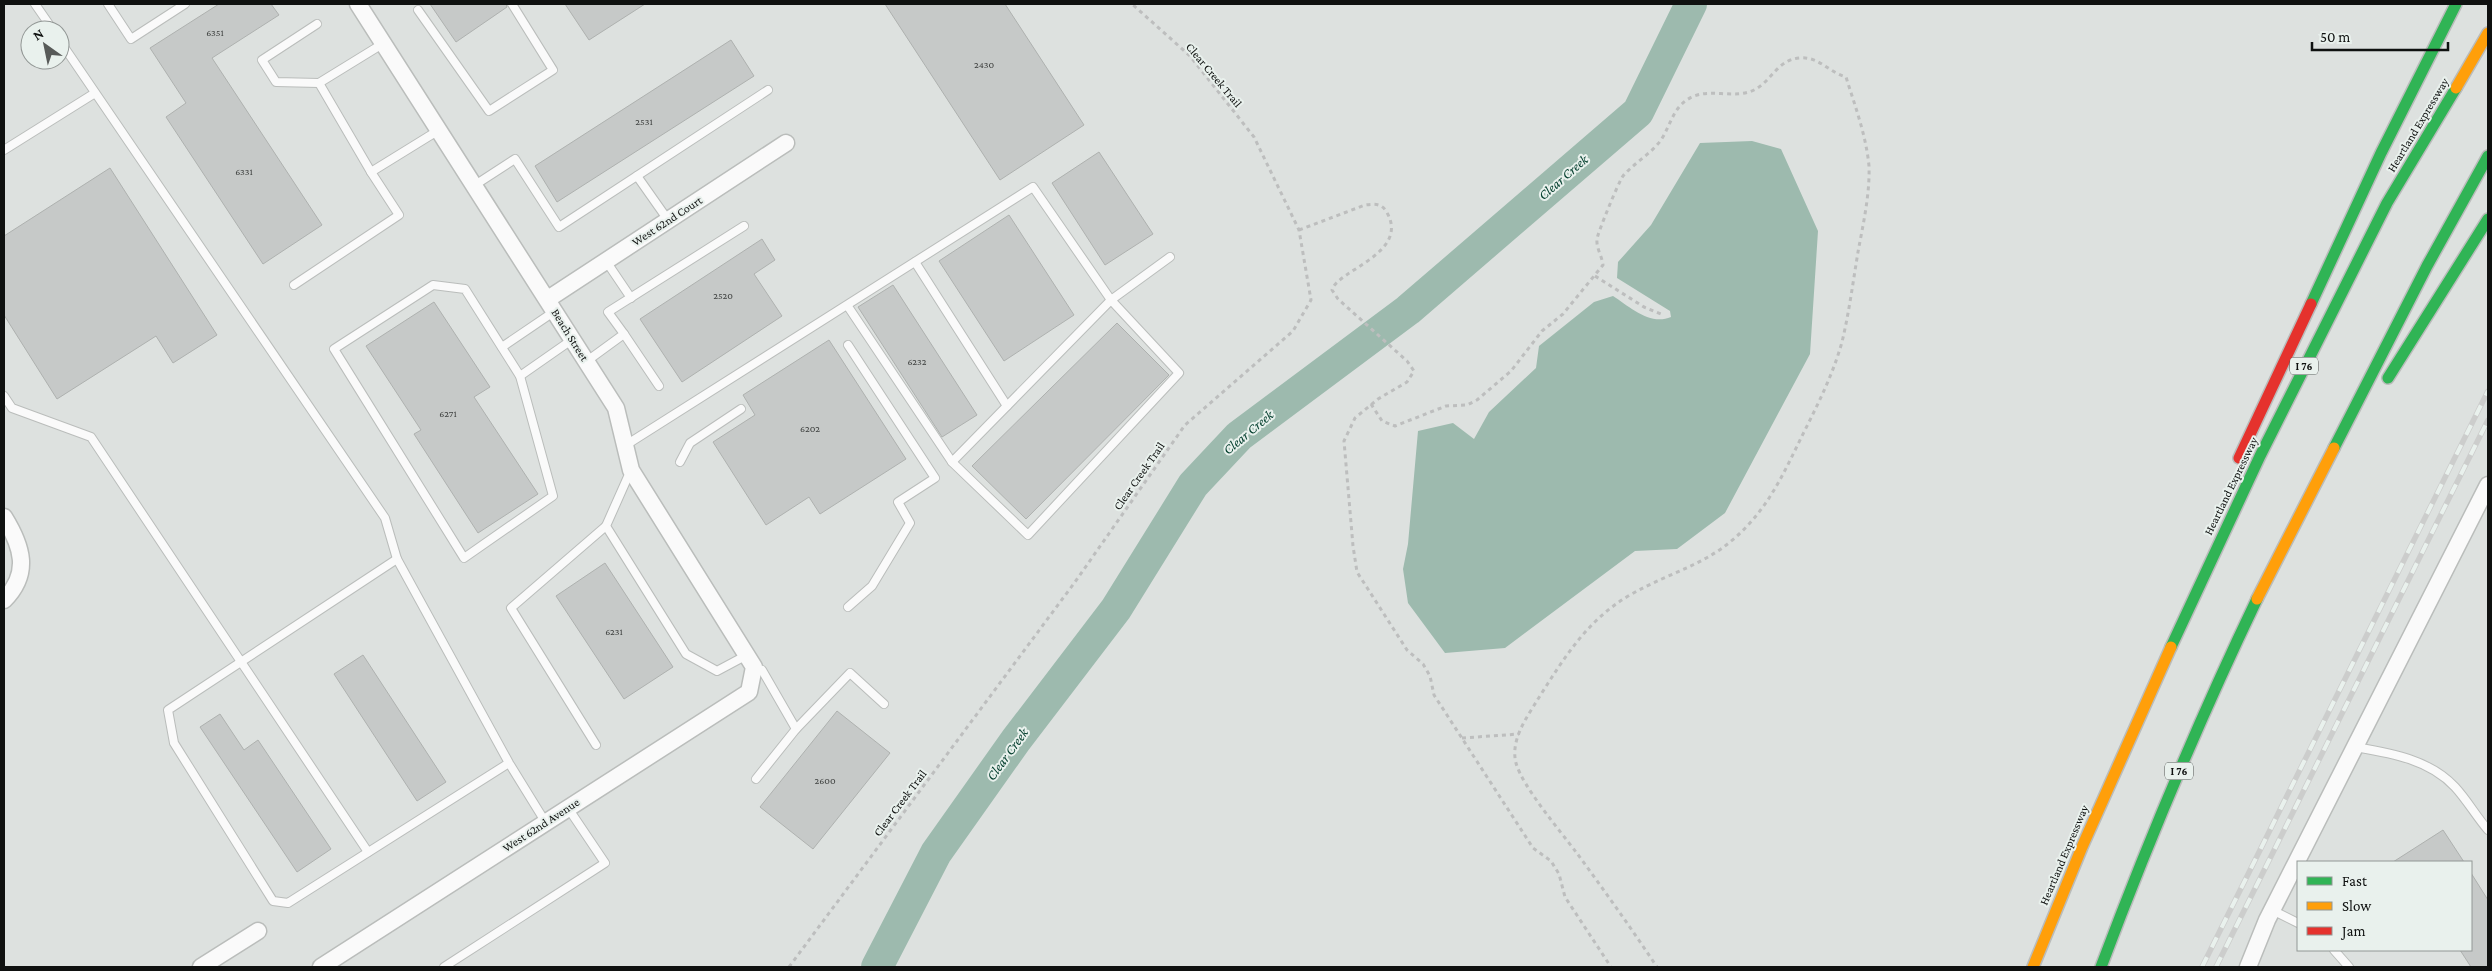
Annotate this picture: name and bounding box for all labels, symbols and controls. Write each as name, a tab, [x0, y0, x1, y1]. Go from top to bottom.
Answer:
north arrow	[20, 20, 70, 70]
scale bar	[2312, 20, 2448, 52]
text: N	[30, 25, 47, 43]
house number: 6351	[206, 27, 224, 38]
text: 50 m	[2320, 29, 2350, 45]
street label: Clear Creek Trail	[1183, 40, 1245, 110]
house number: 2430	[974, 59, 994, 70]
street label: Heartland Expressway	[2384, 75, 2452, 175]
house number: 2531	[635, 116, 653, 127]
water label: Clear Creek	[1535, 150, 1592, 203]
house number: 6331	[235, 166, 253, 177]
street label: West 62nd Court	[629, 193, 706, 249]
house number: 2520	[713, 290, 733, 301]
street label: Beach Street	[548, 306, 592, 365]
house number: 6232	[907, 356, 927, 367]
road number: I 76	[2290, 358, 2318, 374]
water label: Clear Creek	[1220, 406, 1277, 458]
house number: 6271	[439, 408, 457, 419]
house number: 6202	[800, 423, 820, 434]
street label: Heartland Expressway	[2201, 434, 2261, 537]
street label: Clear Creek Trail	[1110, 439, 1168, 513]
house number: 6231	[605, 626, 623, 637]
water label: Clear Creek	[983, 724, 1032, 783]
road number: I 76	[2165, 762, 2193, 779]
street label: Clear Creek Trail	[870, 767, 930, 839]
house number: 2600	[814, 775, 836, 786]
street label: West 62nd Avenue	[500, 795, 582, 855]
street label: Heartland Expressway	[2037, 802, 2092, 907]
legend	[2297, 861, 2472, 951]
text: Fast	[2342, 873, 2368, 889]
text: Slow	[2342, 898, 2372, 914]
text: Jam	[2340, 923, 2365, 940]

